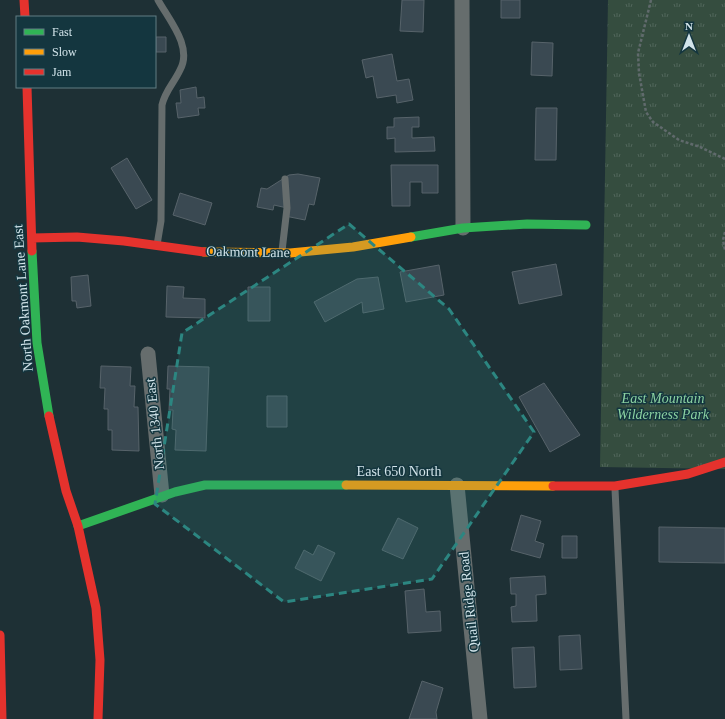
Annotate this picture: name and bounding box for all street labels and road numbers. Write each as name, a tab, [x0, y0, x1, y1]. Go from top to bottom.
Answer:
street label: North Oakmont Lane East	[10, 224, 36, 372]
street label: Oakmont Lane	[206, 244, 290, 260]
street label: North 1340 East	[143, 377, 167, 470]
street label: East 650 North	[357, 464, 441, 479]
street label: Quail Ridge Road	[456, 551, 482, 653]

